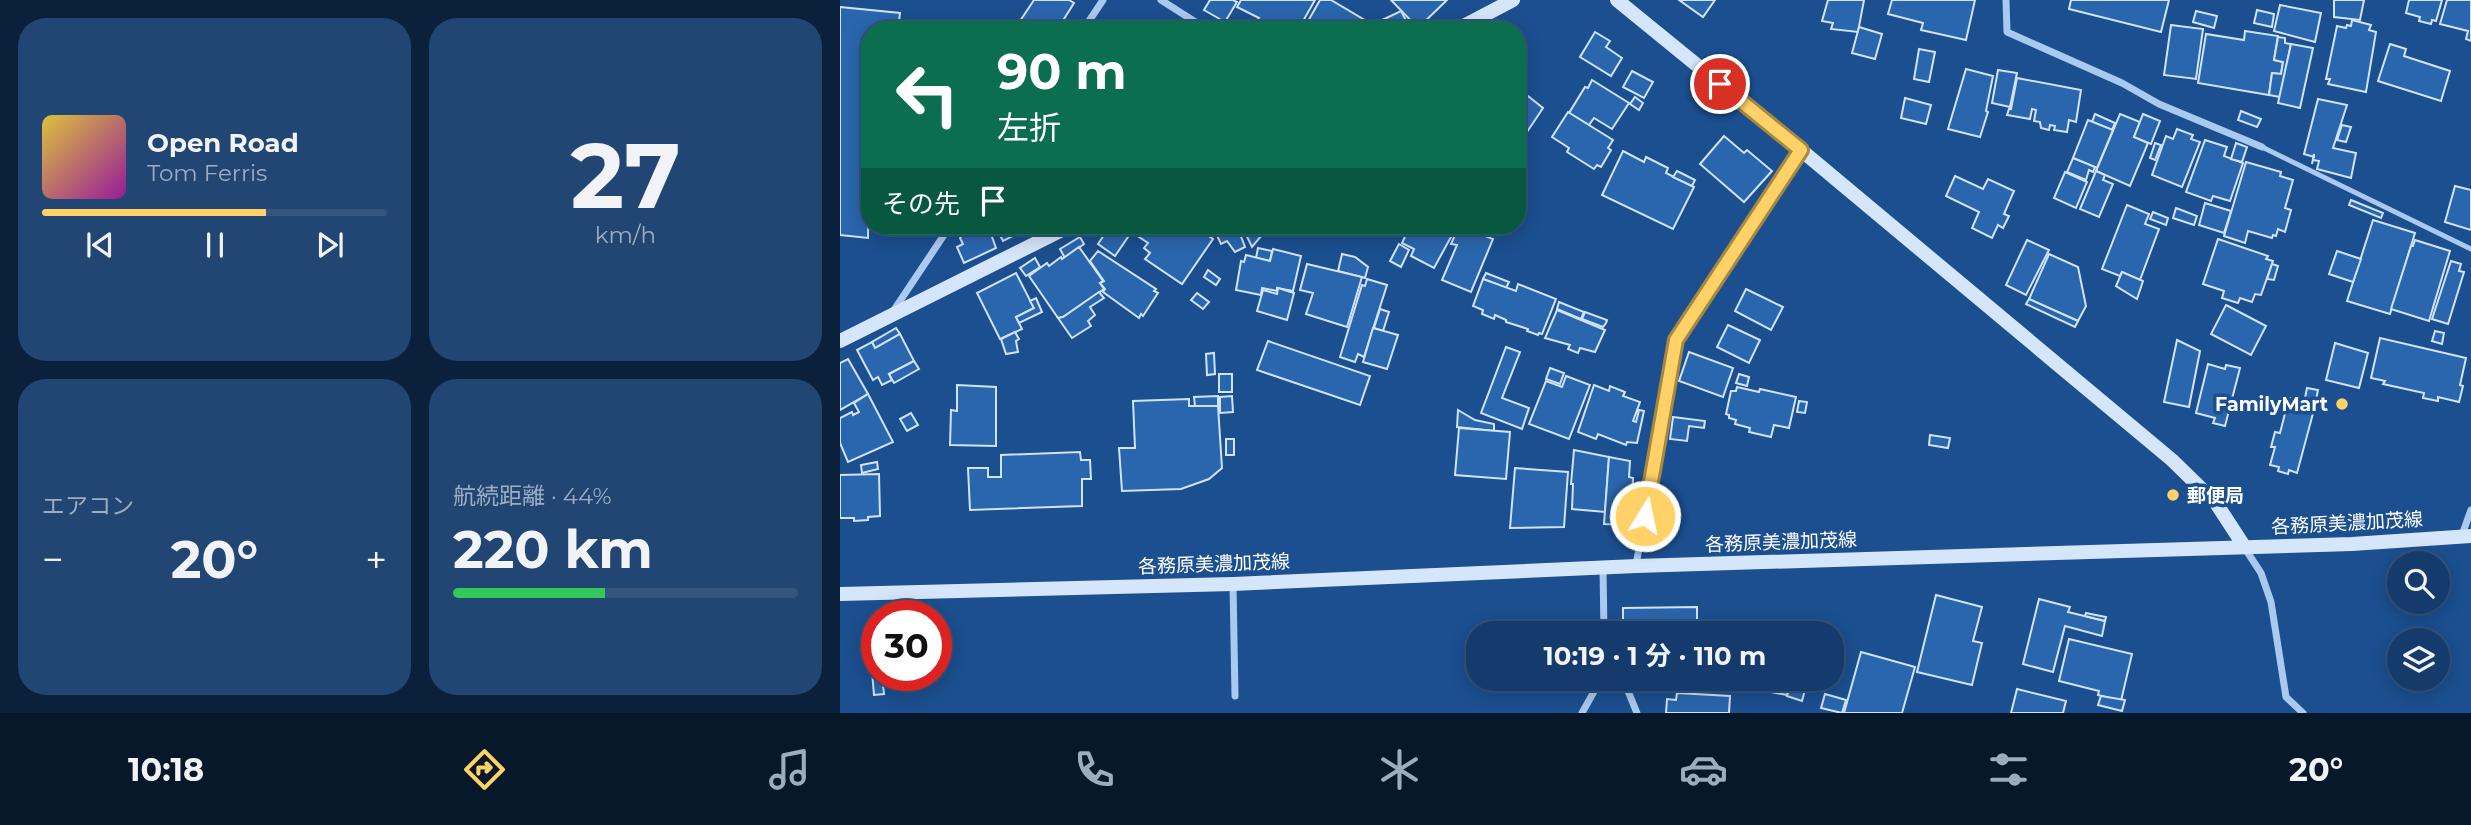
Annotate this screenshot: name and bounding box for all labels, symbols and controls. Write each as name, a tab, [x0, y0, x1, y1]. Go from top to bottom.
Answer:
text: 90 m	[997, 42, 1127, 101]
icon: left	[882, 49, 973, 140]
pin	[1690, 54, 1750, 114]
icon: arrive	[1701, 65, 1739, 103]
text: 左折	[997, 108, 1061, 147]
text: 27	[570, 120, 681, 231]
text: Open Road	[147, 127, 299, 159]
text: Tom Ferris	[147, 159, 267, 187]
icon: arrive	[974, 182, 1012, 220]
text: その先	[882, 188, 960, 220]
text: km/h	[595, 221, 656, 249]
icon: previous	[81, 226, 119, 264]
icon: pause	[196, 226, 234, 264]
icon: next	[311, 226, 349, 264]
place label: FamilyMart	[2215, 393, 2328, 416]
marker: FamilyMart	[2334, 396, 2350, 412]
position arrow	[1608, 479, 1682, 553]
text: 航続距離 · 44%	[453, 482, 612, 510]
place label: 郵便局	[2187, 484, 2244, 507]
marker: 郵便局	[2165, 487, 2181, 503]
text: エアコン	[42, 492, 134, 520]
street label: 各務原美濃加茂線	[2270, 508, 2424, 538]
text: 220 km	[453, 518, 653, 581]
text: 20°	[171, 528, 258, 591]
street label: 各務原美濃加茂線	[1705, 528, 1857, 556]
text: −	[42, 536, 64, 583]
text: +	[365, 536, 387, 583]
street label: 各務原美濃加茂線	[1138, 550, 1290, 578]
map controls	[2387, 551, 2450, 691]
button: search	[2387, 551, 2450, 614]
speed limit sign: 30	[861, 600, 952, 691]
button: layers	[2387, 628, 2450, 691]
text: 10:19 · 1 分 · 110 m	[1544, 640, 1766, 672]
icon: directions	[460, 745, 509, 794]
icon: music	[765, 745, 814, 794]
icon: phone	[1070, 745, 1119, 794]
icon: climate	[1375, 745, 1424, 794]
icon: car	[1679, 745, 1728, 794]
icon: filters	[1984, 745, 2033, 794]
text: 10:18	[128, 750, 204, 789]
text: 20°	[2289, 750, 2343, 789]

